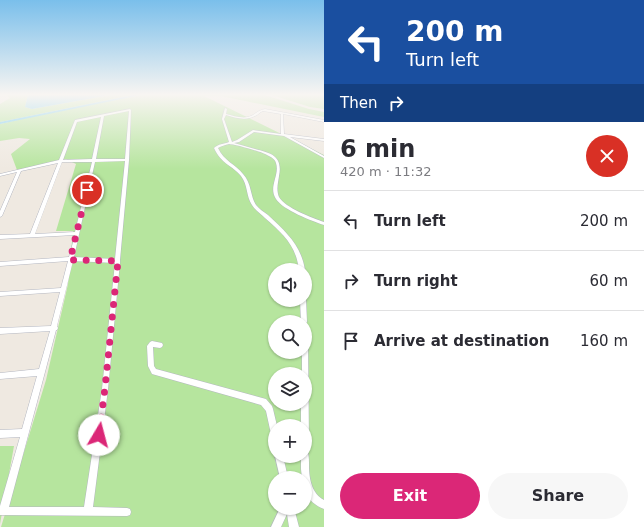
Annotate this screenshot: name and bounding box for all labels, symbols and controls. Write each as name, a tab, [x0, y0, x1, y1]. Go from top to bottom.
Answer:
text: 200 m	[406, 15, 503, 48]
icon: left	[340, 16, 392, 68]
text: Turn left	[406, 49, 479, 70]
icon: right	[385, 92, 407, 114]
text: Then	[340, 94, 377, 112]
text: 6 min	[340, 135, 415, 163]
button: close	[586, 135, 628, 177]
text: 420 m · 11:32	[340, 164, 431, 179]
pin	[70, 173, 104, 207]
icon: arrive	[76, 179, 98, 201]
icon: left	[340, 210, 362, 232]
text: Turn left	[374, 212, 446, 230]
text: 200 m	[580, 212, 628, 230]
map controls	[268, 263, 312, 515]
button: sound	[268, 263, 312, 307]
icon: right	[340, 270, 362, 292]
text: Turn right	[374, 272, 458, 290]
text: 60 m	[590, 272, 628, 290]
button: search	[268, 315, 312, 359]
icon: arrive	[340, 330, 362, 352]
text: Arrive at destination	[374, 332, 549, 350]
text: 160 m	[580, 332, 628, 350]
button: layers	[268, 367, 312, 411]
position arrow	[78, 414, 120, 456]
button: +	[268, 419, 312, 463]
button: −	[268, 471, 312, 515]
button: Exit	[340, 473, 480, 519]
button: Share	[488, 473, 628, 519]

